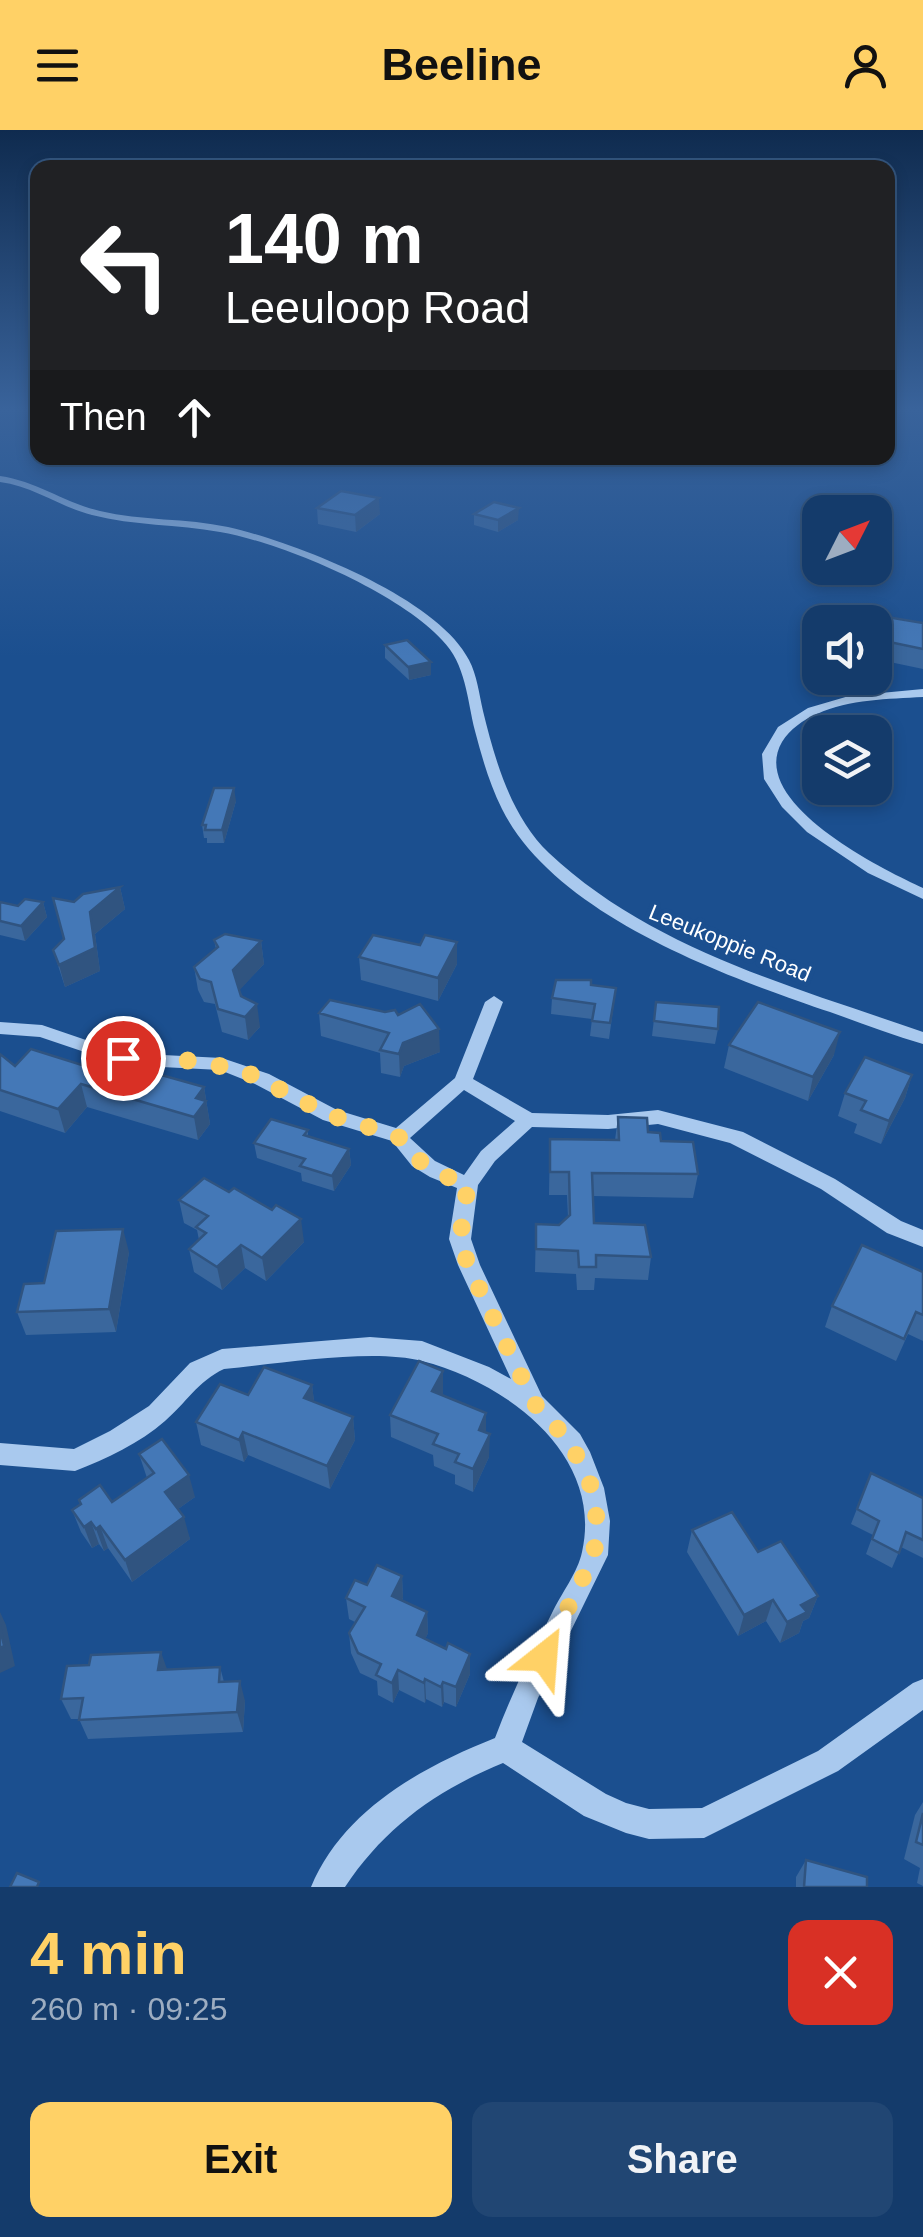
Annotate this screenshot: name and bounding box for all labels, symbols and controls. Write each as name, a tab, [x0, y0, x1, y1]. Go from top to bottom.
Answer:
icon: menu	[30, 38, 85, 93]
icon: person	[838, 38, 893, 93]
text: Beeline	[381, 39, 542, 90]
icon: left	[60, 200, 190, 330]
text: 140 m	[225, 200, 423, 278]
text: Leeuloop Road	[225, 282, 530, 333]
icon: ahead	[167, 390, 222, 445]
text: Then	[60, 396, 147, 438]
north arrow	[802, 495, 892, 585]
map controls	[802, 495, 892, 805]
button: sound	[802, 605, 892, 695]
button: layers	[802, 715, 892, 805]
street label: Leeukoppie Road	[645, 899, 815, 987]
pin	[81, 1016, 166, 1101]
icon: arrive	[96, 1031, 151, 1086]
position arrow	[492, 1605, 596, 1709]
text: 4 min	[30, 1920, 187, 1987]
button: close	[788, 1920, 893, 2025]
text: 260 m · 09:25	[30, 1991, 227, 2027]
button: Exit	[30, 2102, 452, 2217]
button: Share	[472, 2102, 893, 2217]

